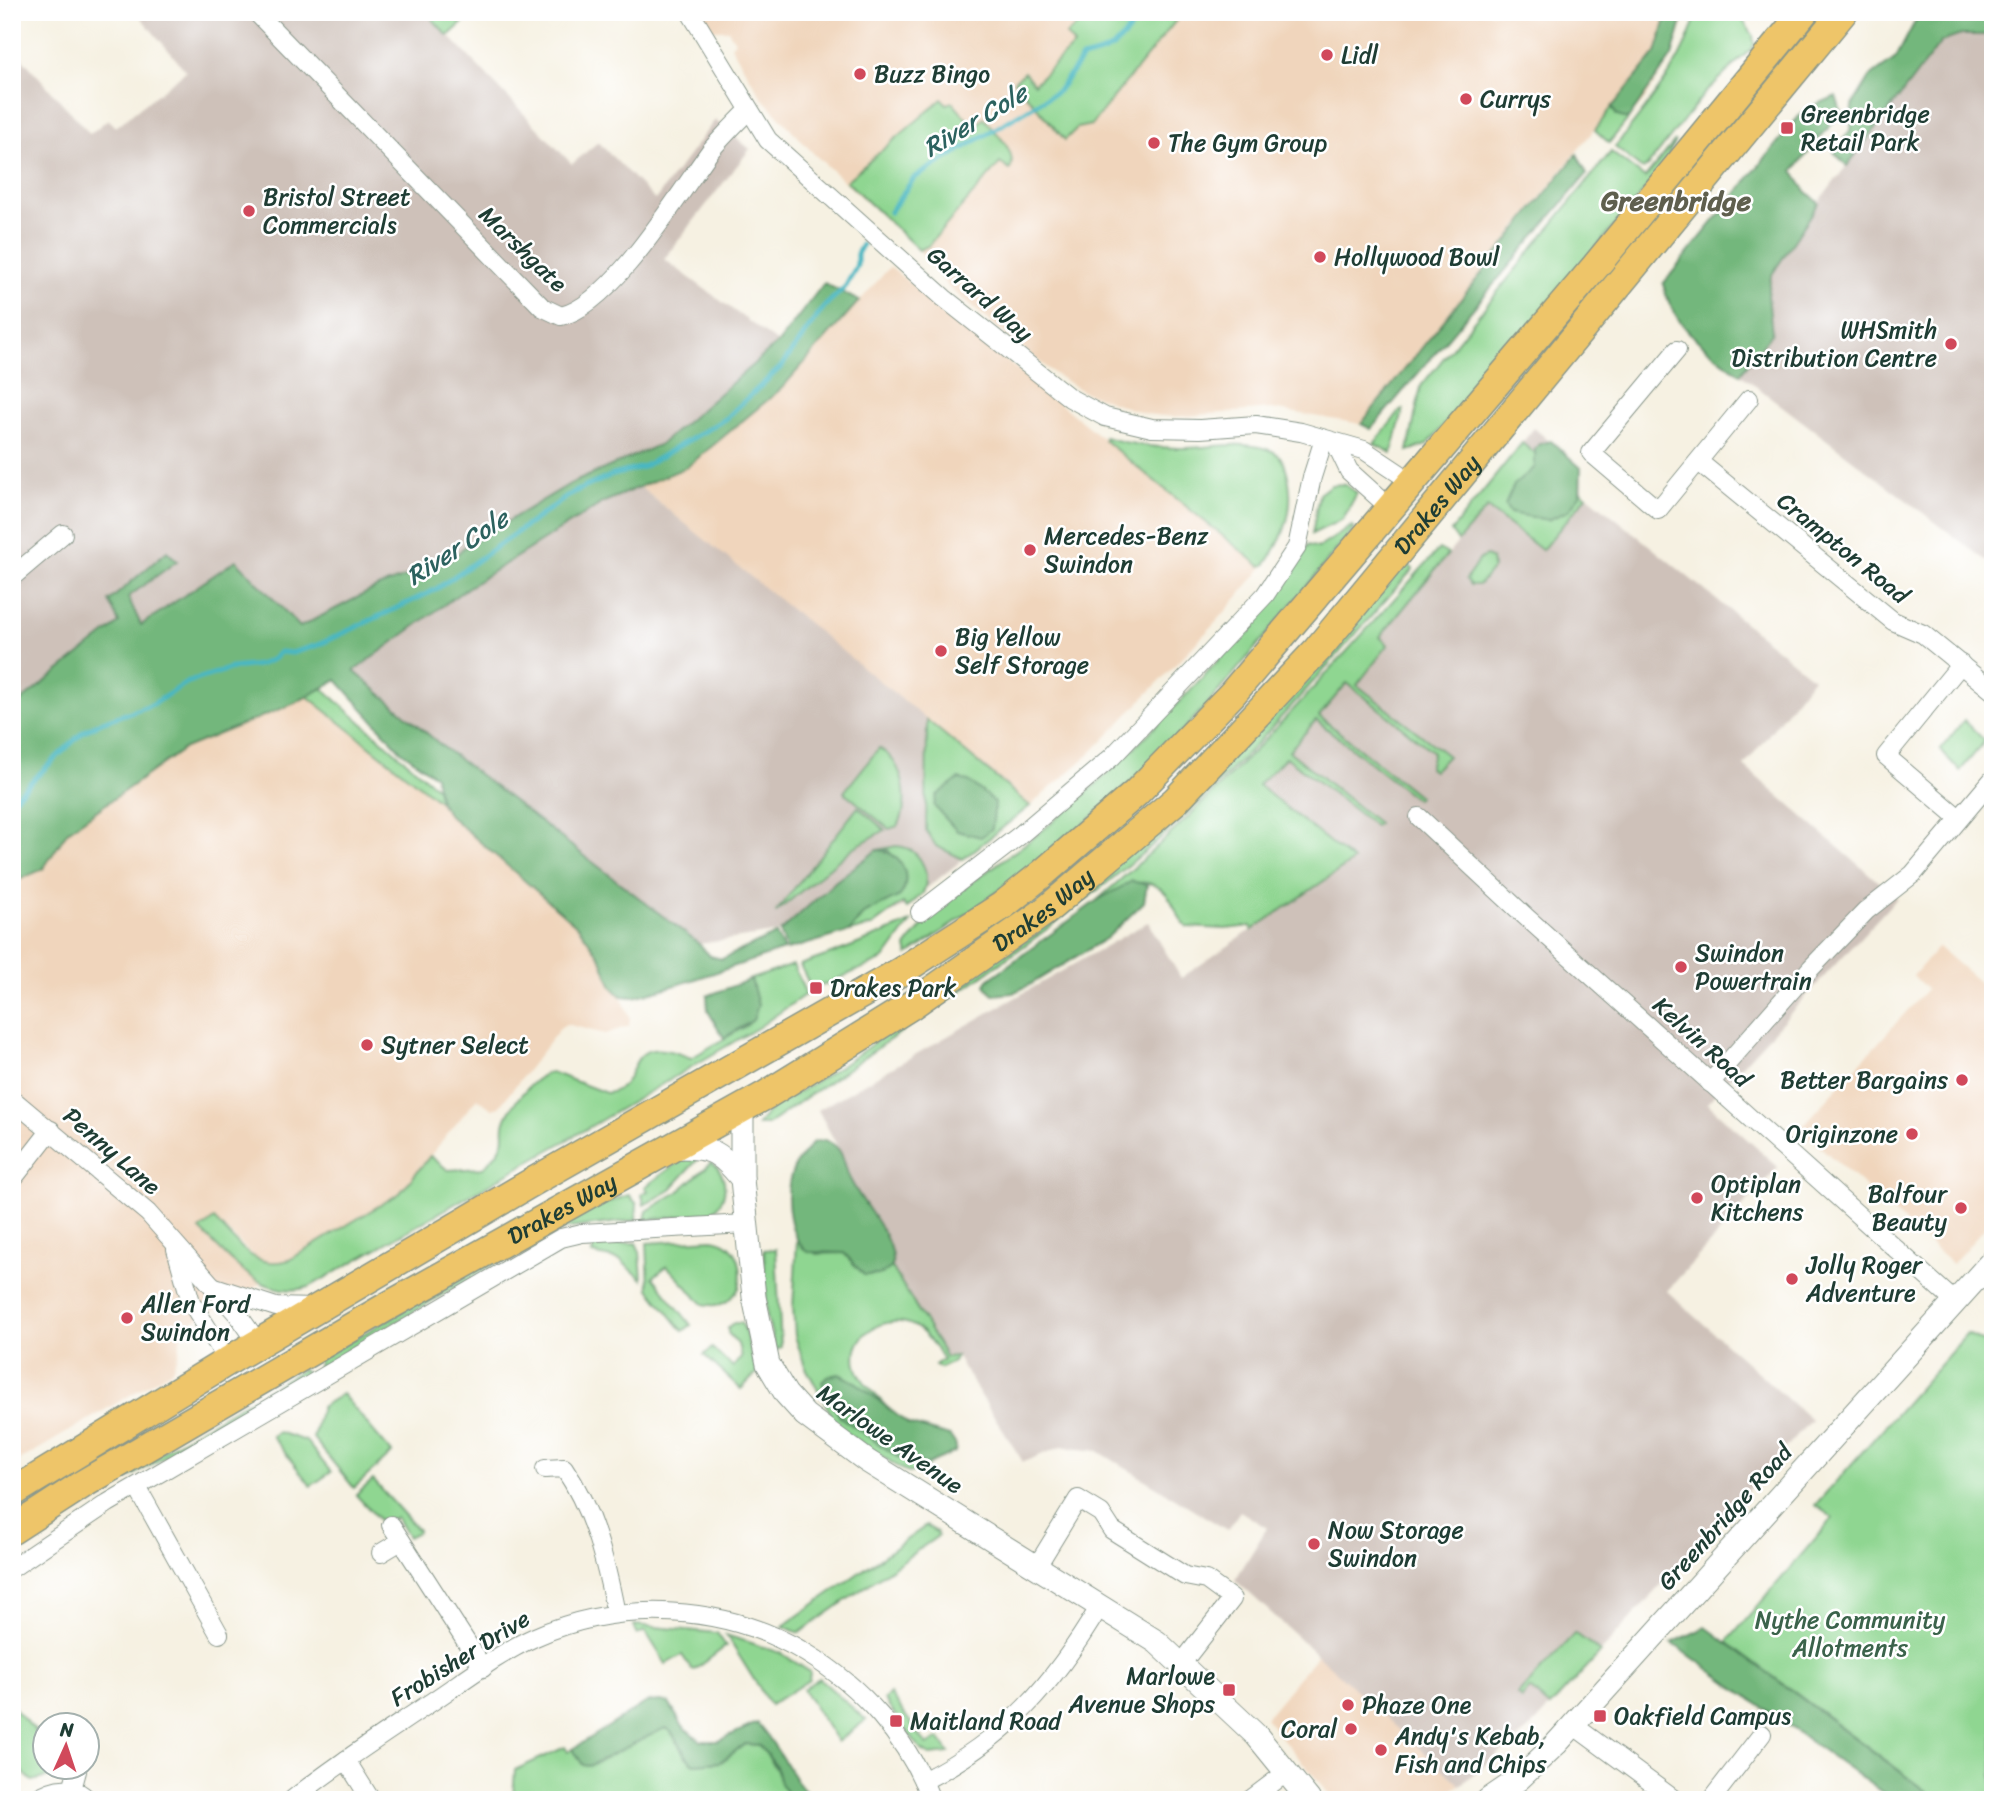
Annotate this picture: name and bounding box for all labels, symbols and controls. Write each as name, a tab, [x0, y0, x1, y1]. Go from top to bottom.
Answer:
place label: Lidl	[1341, 34, 1379, 76]
marker: Lidl	[1319, 47, 1335, 63]
place label: Buzz Bingo	[874, 53, 990, 95]
marker: Buzz Bingo	[852, 66, 868, 82]
water label: River Cole	[914, 69, 1039, 170]
place label: Currys	[1480, 78, 1552, 120]
marker: Currys	[1458, 91, 1474, 107]
place label: Greenbridge Retail Park	[1801, 93, 1930, 163]
marker: Greenbridge Retail Park	[1779, 120, 1795, 136]
place label: The Gym Group	[1168, 122, 1327, 164]
marker: The Gym Group	[1146, 135, 1162, 151]
place label: Bristol Street Commercials	[263, 176, 410, 246]
district label: Greenbridge	[1601, 176, 1752, 225]
street label: Marshgate	[468, 195, 578, 303]
marker: Bristol Street Commercials	[241, 203, 257, 219]
street label: Garrard Way	[917, 235, 1043, 353]
place label: Hollywood Bowl	[1334, 236, 1501, 278]
marker: Hollywood Bowl	[1312, 249, 1328, 265]
place label: WHSmith Distribution Centre	[1731, 309, 1937, 379]
marker: WHSmith Distribution Centre	[1943, 336, 1959, 352]
street label: Drakes Way	[1382, 444, 1492, 564]
street label: Crampton Road	[1767, 481, 1920, 616]
water label: River Cole	[396, 495, 520, 598]
place label: Mercedes-Benz Swindon	[1044, 515, 1209, 585]
marker: Mercedes-Benz Swindon	[1022, 542, 1038, 558]
place label: Big Yellow Self Storage	[955, 616, 1089, 686]
marker: Big Yellow Self Storage	[933, 643, 949, 659]
street label: Drakes Way	[983, 856, 1104, 964]
place label: Swindon Powertrain	[1695, 932, 1812, 1002]
marker: Swindon Powertrain	[1673, 959, 1689, 975]
place label: Drakes Park	[830, 967, 957, 1009]
marker: Drakes Park	[808, 980, 824, 996]
street label: Kelvin Road	[1643, 986, 1763, 1100]
place label: Sytner Select	[381, 1024, 529, 1066]
marker: Sytner Select	[359, 1037, 375, 1053]
place label: Better Bargains	[1780, 1059, 1948, 1101]
marker: Better Bargains	[1954, 1072, 1970, 1088]
street label: Penny Lane	[53, 1096, 171, 1206]
place label: Originzone	[1786, 1113, 1898, 1155]
marker: Originzone	[1904, 1126, 1920, 1142]
street label: Drakes Way	[499, 1161, 625, 1257]
place label: Optiplan Kitchens	[1711, 1163, 1804, 1233]
place label: Balfour Beauty	[1868, 1173, 1948, 1243]
marker: Optiplan Kitchens	[1689, 1190, 1705, 1206]
marker: Balfour Beauty	[1953, 1200, 1969, 1216]
place label: Jolly Roger Adventure	[1805, 1244, 1924, 1314]
marker: Jolly Roger Adventure	[1784, 1271, 1800, 1287]
place label: Allen Ford Swindon	[140, 1283, 251, 1353]
marker: Allen Ford Swindon	[119, 1310, 135, 1326]
street label: Marlowe Avenue	[808, 1373, 973, 1506]
street label: Greenbridge Road	[1647, 1432, 1805, 1600]
place label: Now Storage Swindon	[1328, 1509, 1464, 1579]
marker: Now Storage Swindon	[1306, 1536, 1322, 1552]
street label: Frobisher Drive	[381, 1598, 539, 1718]
park label: Nythe Community Allotments	[1755, 1599, 1946, 1669]
place label: Marlowe Avenue Shops	[1068, 1655, 1215, 1725]
marker: Marlowe Avenue Shops	[1221, 1682, 1237, 1698]
place label: Phaze One	[1362, 1684, 1472, 1726]
place label: Oakfield Campus	[1614, 1695, 1791, 1737]
marker: Phaze One	[1340, 1697, 1356, 1713]
place label: Maitland Road	[910, 1700, 1062, 1742]
place label: Coral	[1281, 1708, 1338, 1750]
marker: Oakfield Campus	[1592, 1708, 1608, 1724]
north arrow	[32, 1710, 102, 1780]
text: N	[58, 1713, 75, 1746]
marker: Maitland Road	[888, 1713, 904, 1729]
place label: Andy's Kebab, Fish and Chips	[1394, 1715, 1547, 1785]
marker: Coral	[1343, 1721, 1359, 1737]
marker: Andy's Kebab, Fish and Chips	[1373, 1742, 1389, 1758]

